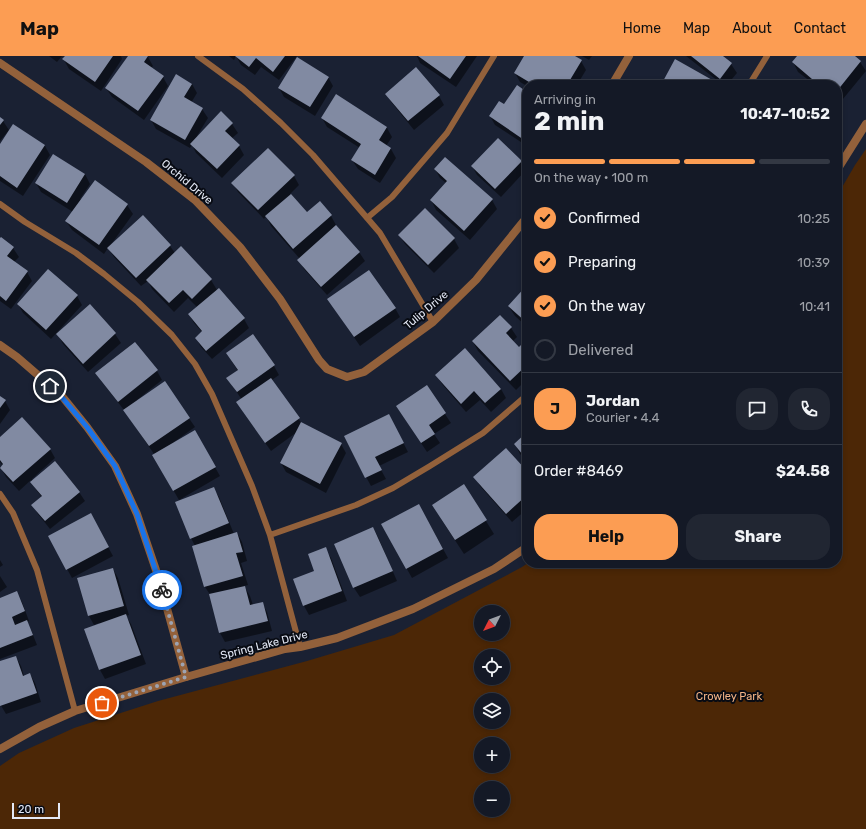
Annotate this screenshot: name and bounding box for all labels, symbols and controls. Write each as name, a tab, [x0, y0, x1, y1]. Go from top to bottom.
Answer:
text: Map	[20, 17, 59, 40]
text: Home	[623, 20, 661, 37]
text: Map	[683, 20, 710, 37]
text: About	[732, 20, 772, 37]
text: Contact	[794, 20, 846, 37]
text: Arriving in	[534, 92, 596, 107]
text: 10:47–10:52	[740, 105, 830, 123]
text: 2 min	[534, 106, 604, 137]
street label: Orchid Drive	[159, 157, 215, 207]
text: On the way · 100 m	[534, 170, 648, 185]
icon: check	[534, 207, 556, 229]
text: Confirmed	[568, 209, 640, 227]
text: 10:25	[797, 211, 830, 226]
icon: check	[534, 251, 556, 273]
text: Preparing	[568, 253, 636, 271]
text: 10:39	[797, 255, 830, 270]
street label: Tulip Drive	[401, 288, 451, 332]
icon: check	[534, 295, 556, 317]
text: On the way	[568, 297, 646, 315]
text: 10:41	[799, 299, 830, 314]
text: Delivered	[568, 341, 633, 359]
pin	[33, 369, 67, 403]
icon: home	[39, 375, 61, 397]
button: chat	[736, 388, 778, 430]
button: phone	[788, 388, 830, 430]
text: Jordan	[586, 392, 640, 410]
text: J	[550, 400, 560, 418]
text: Courier · 4.4	[586, 410, 660, 425]
text: Order #8469	[534, 462, 623, 480]
text: $24.58	[776, 462, 830, 480]
button: Help	[534, 514, 678, 560]
button: Share	[686, 514, 830, 560]
courier	[142, 570, 182, 610]
icon: bike	[151, 579, 173, 601]
north arrow	[474, 605, 510, 641]
map controls	[474, 605, 510, 817]
street label: Spring Lake Drive	[219, 628, 309, 662]
button: locate	[474, 649, 510, 685]
pin	[85, 686, 119, 720]
park label: Crowley Park	[696, 690, 762, 703]
icon: bag	[91, 692, 113, 714]
button: layers	[474, 693, 510, 729]
button: +	[474, 737, 510, 773]
button: −	[474, 781, 510, 817]
scale bar	[12, 801, 60, 820]
text: 20 m	[18, 803, 44, 816]

